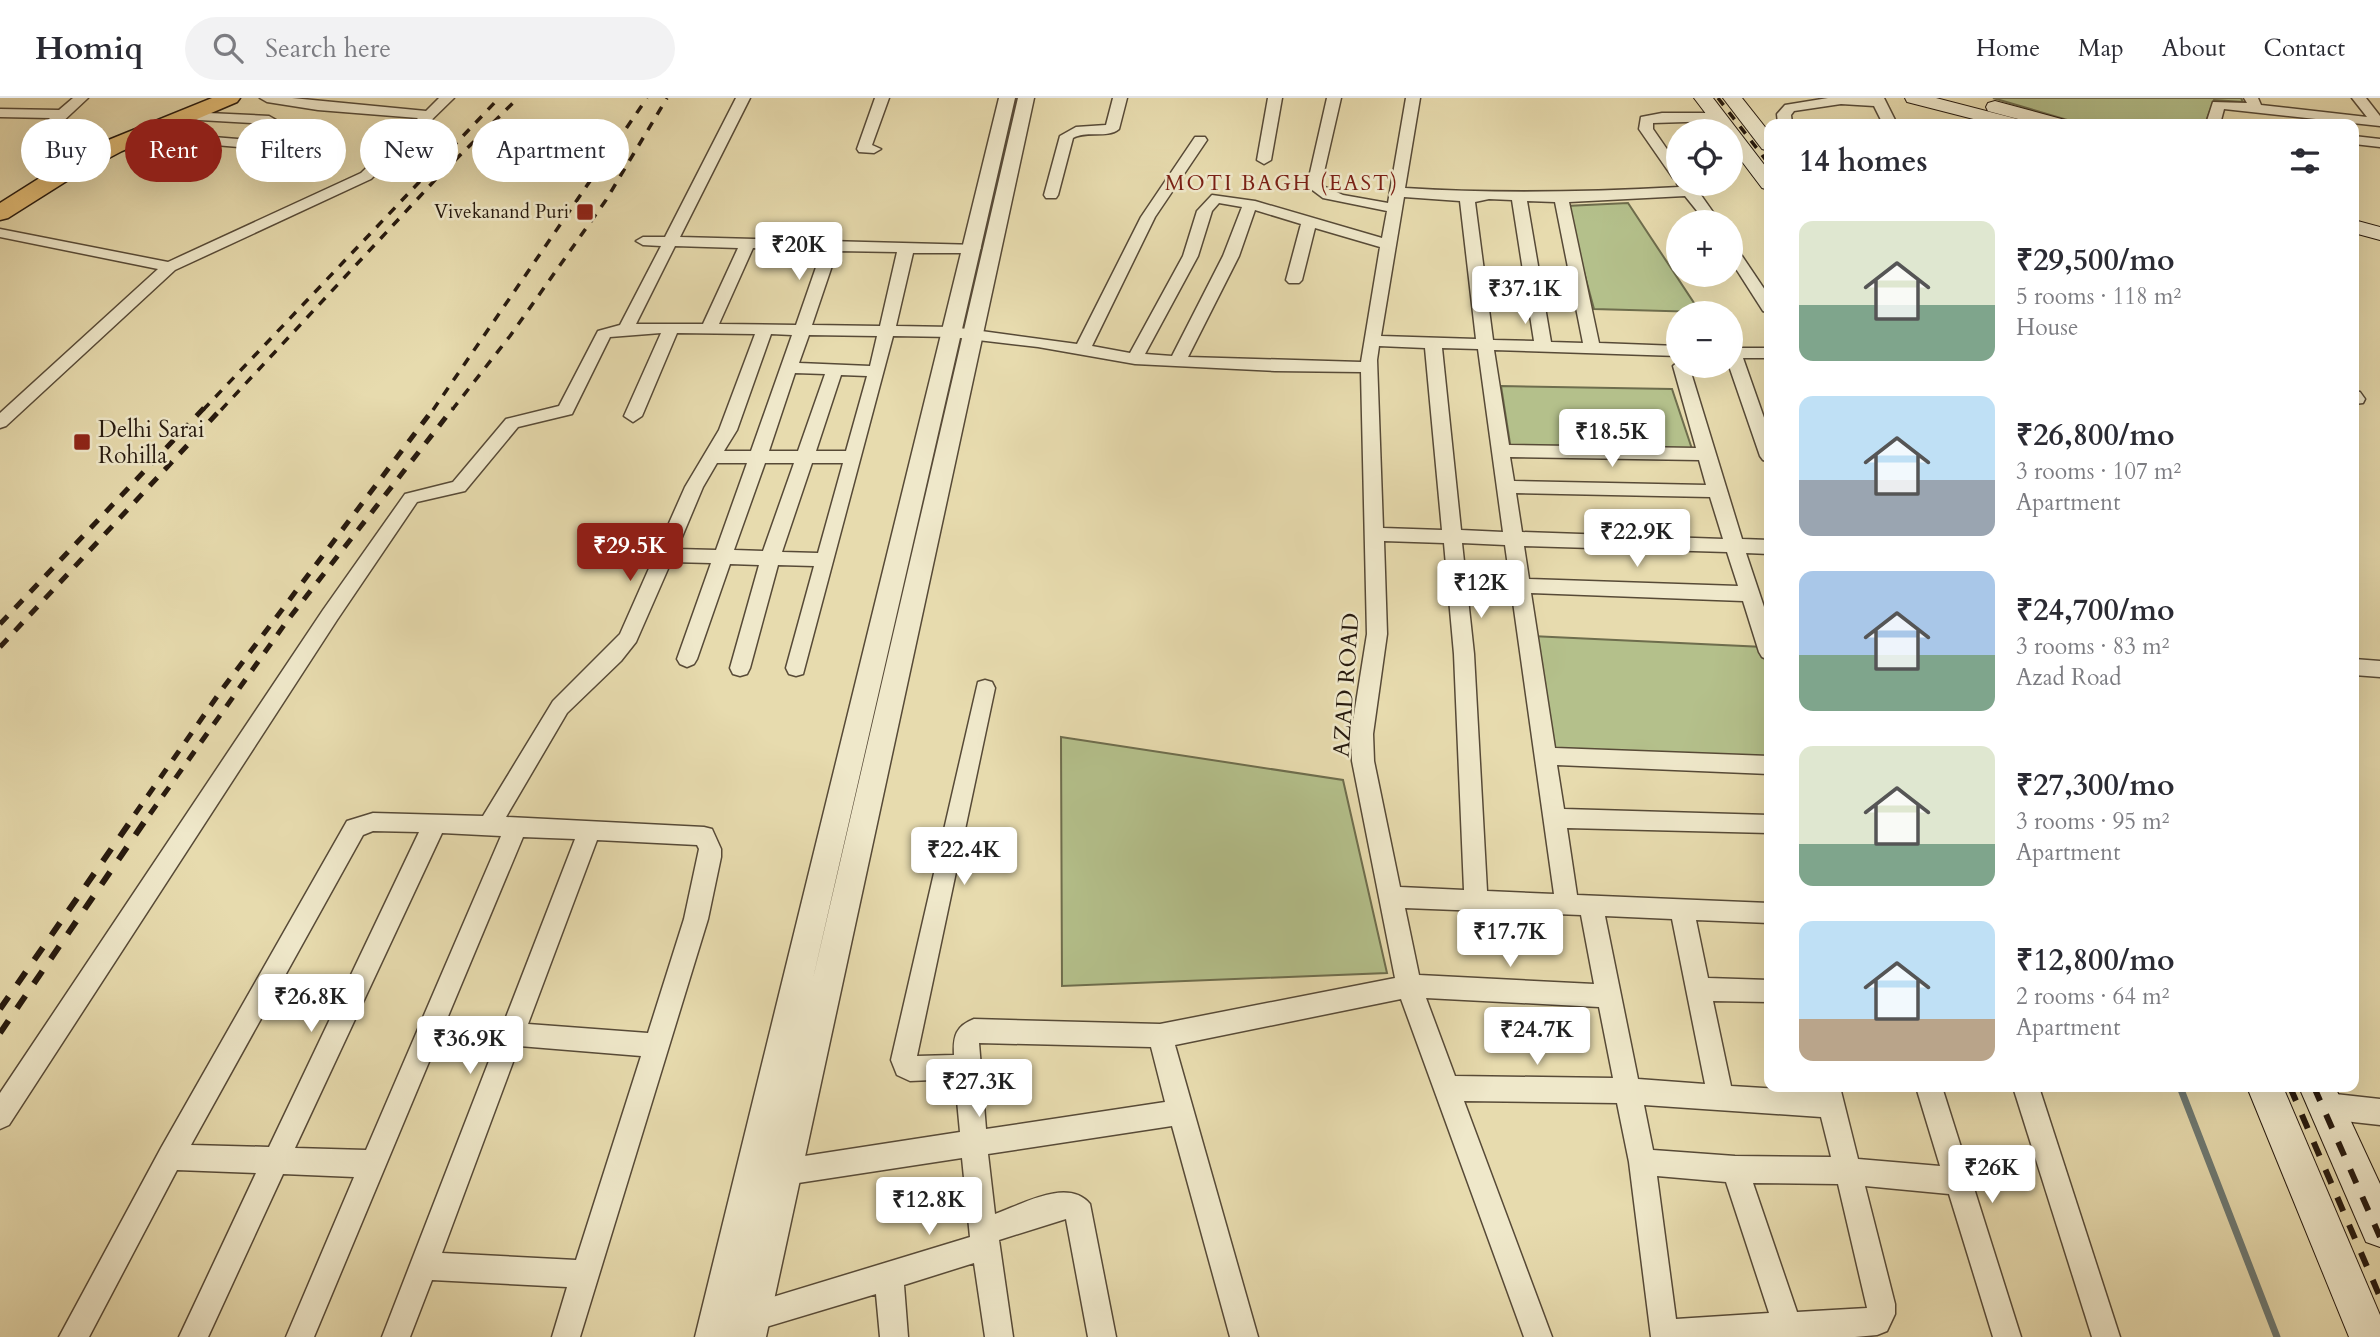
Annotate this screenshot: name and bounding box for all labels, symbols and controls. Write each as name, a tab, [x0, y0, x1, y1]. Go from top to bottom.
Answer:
search box	[185, 17, 675, 80]
text: Homiq	[35, 26, 143, 71]
icon: search	[209, 29, 247, 67]
text: Search here	[265, 31, 391, 66]
text: Home	[1976, 32, 2040, 65]
text: Map	[2078, 32, 2124, 65]
text: About	[2162, 32, 2226, 65]
text: Contact	[2264, 32, 2345, 65]
chip: Buy	[21, 119, 111, 182]
chip: Rent	[125, 119, 222, 182]
chip: Filters	[236, 119, 346, 182]
chip: New	[360, 119, 458, 182]
chip: Apartment	[472, 119, 629, 182]
map controls	[1666, 119, 1743, 378]
button: locate	[1666, 119, 1743, 196]
text: 14 homes	[1799, 141, 1928, 182]
icon: filters	[2286, 142, 2324, 180]
district label: MOTI BAGH (EAST)	[1165, 169, 1399, 198]
place label: Vivekanand Puri	[434, 199, 569, 225]
marker: Vivekanand Puri	[575, 202, 595, 222]
button: +	[1666, 210, 1743, 287]
pin: ₹20K	[758, 222, 840, 282]
text: ₹20K	[771, 229, 827, 260]
text: ₹29,500/mo	[2016, 240, 2175, 281]
icon: home	[1855, 249, 1939, 333]
pin: ₹37.1K	[1468, 266, 1582, 326]
text: ₹37.1K	[1488, 273, 1562, 304]
text: 5 rooms · 118 m²	[2016, 281, 2181, 312]
button: −	[1666, 301, 1743, 378]
text: House	[2016, 312, 2078, 343]
pin: ₹18.5K	[1555, 410, 1669, 469]
place label: Delhi Sarai Rohilla	[98, 414, 205, 471]
text: ₹26,800/mo	[2016, 415, 2175, 456]
text: ₹18.5K	[1575, 416, 1649, 447]
icon: home	[1855, 424, 1939, 508]
marker: Delhi Sarai Rohilla	[72, 432, 92, 452]
text: 3 rooms · 107 m²	[2016, 456, 2181, 487]
text: Apartment	[2016, 487, 2120, 518]
pin: ₹22.9K	[1580, 510, 1694, 569]
text: ₹22.9K	[1600, 516, 1674, 547]
pin: ₹29.5K	[573, 524, 687, 583]
text: ₹29.5K	[593, 530, 667, 561]
pin: ₹12K	[1440, 560, 1522, 620]
text: ₹12K	[1453, 567, 1509, 598]
text: ₹24,700/mo	[2016, 590, 2175, 631]
icon: home	[1855, 599, 1939, 683]
street label: AZAD ROAD	[1325, 612, 1367, 758]
text: 3 rooms · 83 m²	[2016, 631, 2169, 662]
text: Azad Road	[2016, 662, 2122, 693]
text: ₹27,300/mo	[2016, 765, 2175, 806]
icon: home	[1855, 774, 1939, 858]
text: 3 rooms · 95 m²	[2016, 806, 2169, 837]
pin: ₹22.4K	[907, 828, 1021, 887]
text: ₹22.4K	[927, 834, 1001, 865]
text: Apartment	[2016, 837, 2120, 868]
pin: ₹17.7K	[1453, 910, 1567, 969]
text: ₹17.7K	[1473, 916, 1547, 947]
text: ₹12,800/mo	[2016, 940, 2175, 981]
icon: home	[1855, 949, 1939, 1033]
pin: ₹26.8K	[254, 974, 368, 1034]
text: ₹26.8K	[274, 981, 348, 1012]
text: 2 rooms · 64 m²	[2016, 981, 2169, 1012]
pin: ₹24.7K	[1480, 1007, 1594, 1067]
text: Apartment	[2016, 1012, 2120, 1043]
text: ₹24.7K	[1500, 1014, 1574, 1045]
pin: ₹36.9K	[413, 1016, 527, 1076]
text: ₹36.9K	[433, 1023, 507, 1054]
pin: ₹27.3K	[922, 1060, 1036, 1119]
text: ₹27.3K	[942, 1066, 1016, 1097]
pin: ₹26K	[1951, 1146, 2033, 1205]
text: ₹26K	[1964, 1152, 2020, 1183]
pin: ₹12.8K	[872, 1178, 986, 1237]
text: ₹12.8K	[892, 1184, 966, 1215]

